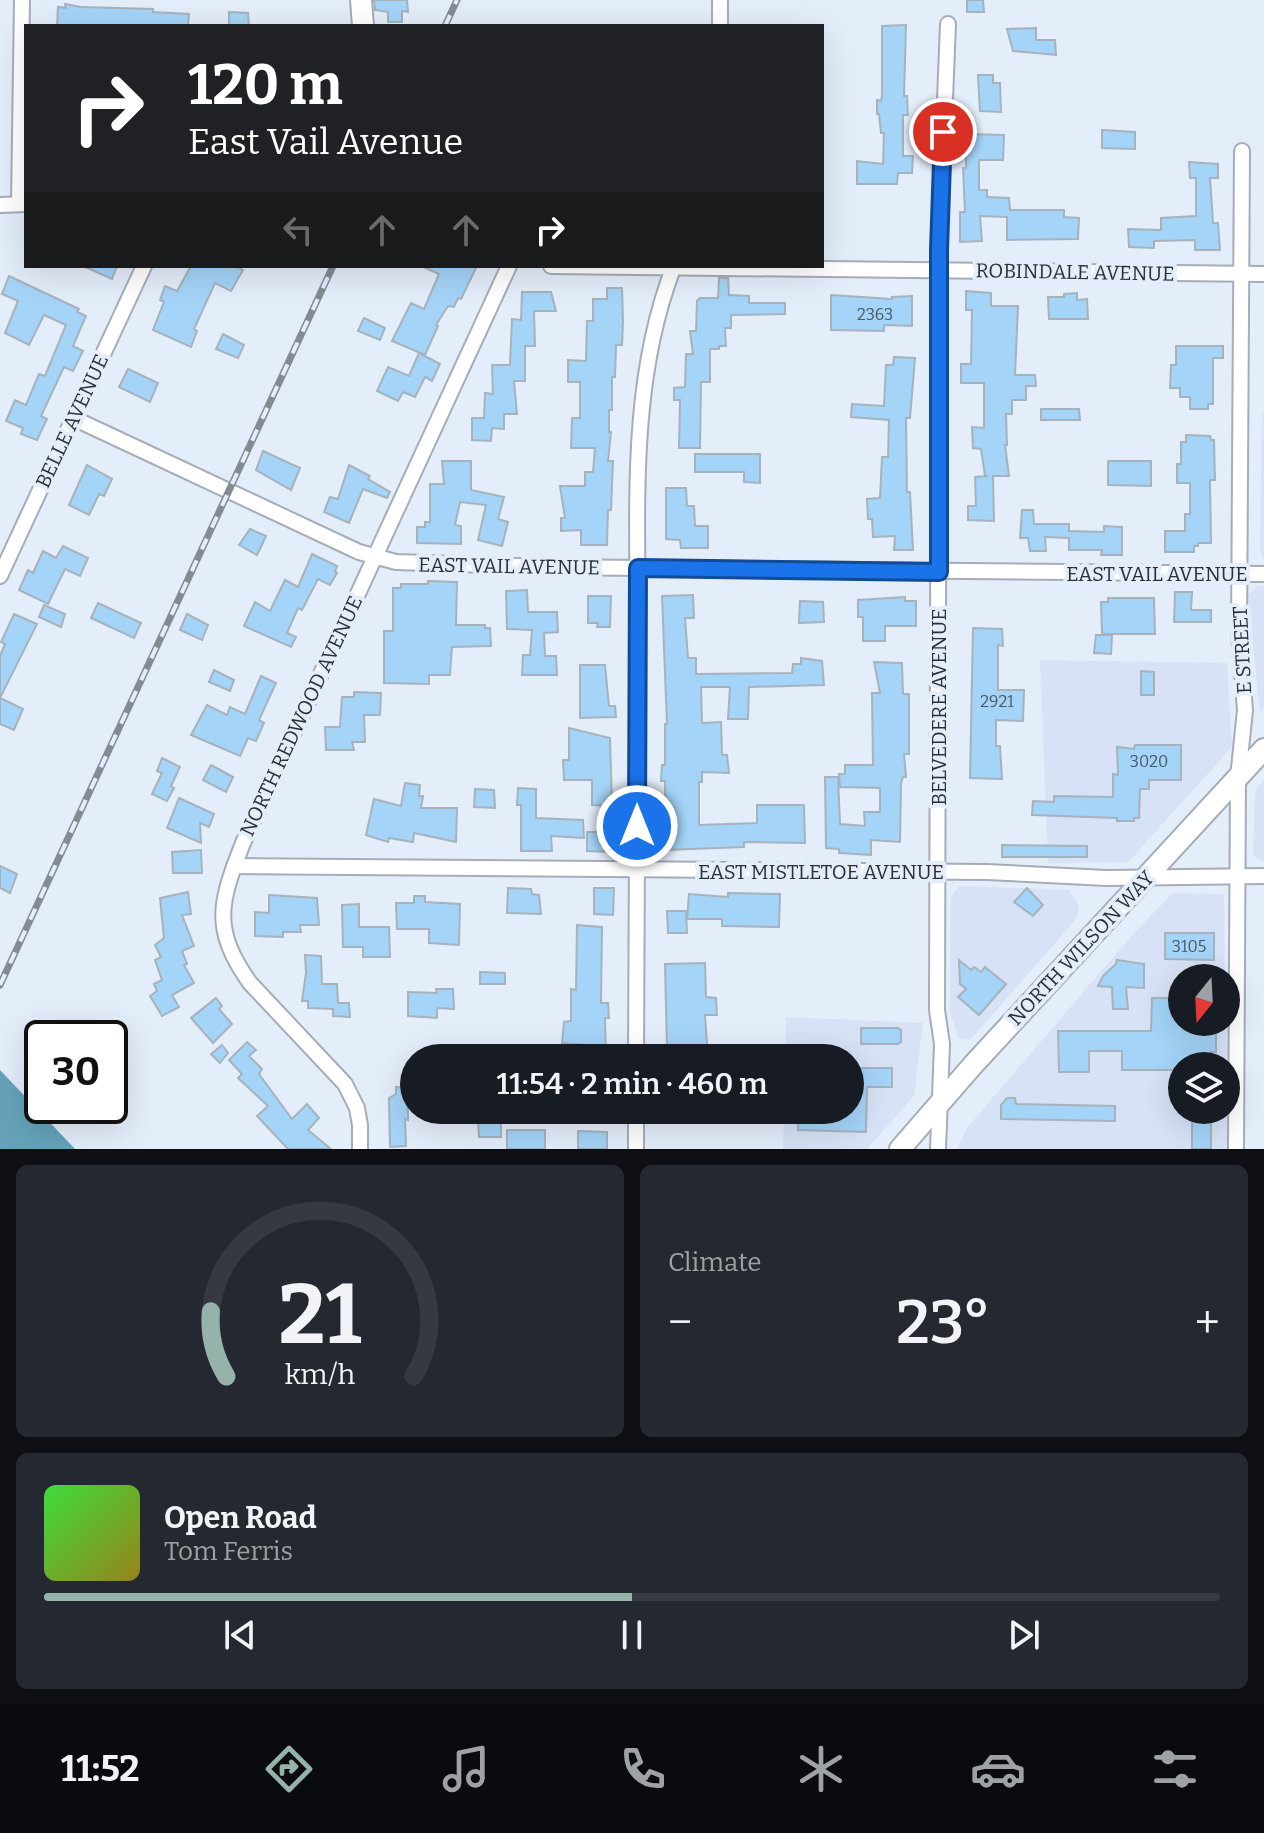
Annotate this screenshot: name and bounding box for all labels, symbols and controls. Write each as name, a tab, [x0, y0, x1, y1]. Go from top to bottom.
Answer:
text: 120 m	[188, 52, 343, 119]
icon: right	[56, 56, 160, 160]
pin	[909, 98, 977, 166]
icon: arrive	[921, 110, 965, 154]
text: East Vail Avenue	[188, 120, 463, 164]
icon: left	[276, 208, 320, 252]
icon: ahead	[360, 208, 404, 252]
icon: ahead	[444, 208, 488, 252]
icon: right	[528, 208, 572, 252]
street label: ROBINDALE AVENUE	[975, 258, 1175, 286]
house number: 2363	[857, 305, 893, 324]
street label: BELLE AVENUE	[31, 351, 113, 491]
street label: EAST VAIL AVENUE	[418, 552, 600, 580]
street label: EAST VAIL AVENUE	[1066, 562, 1248, 586]
street label: NORTH REDWOOD AVENUE	[235, 592, 367, 840]
street label: E STREET	[1228, 605, 1256, 695]
street label: BELVEDERE AVENUE	[927, 608, 951, 806]
house number: 2921	[980, 692, 1014, 711]
house number: 3020	[1130, 752, 1168, 771]
position arrow	[595, 784, 679, 868]
street label: EAST MISTLETOE AVENUE	[698, 860, 944, 884]
street label: NORTH WILSON WAY	[1003, 866, 1159, 1030]
house number: 3105	[1172, 937, 1206, 956]
north arrow	[1168, 964, 1240, 1036]
map controls	[1168, 964, 1240, 1124]
speed limit sign: 30	[24, 1020, 128, 1124]
button: layers	[1168, 1052, 1240, 1124]
text: 11:54 · 2 min · 460 m	[496, 1066, 768, 1102]
text: Climate	[668, 1247, 762, 1278]
text: 21	[279, 1265, 361, 1365]
text: 23°	[896, 1287, 991, 1359]
text: −	[668, 1296, 692, 1349]
text: +	[1195, 1296, 1220, 1349]
text: km/h	[285, 1357, 356, 1392]
text: Open Road	[164, 1500, 317, 1536]
text: Tom Ferris	[164, 1536, 293, 1567]
icon: previous	[218, 1613, 262, 1657]
icon: pause	[610, 1613, 654, 1657]
icon: next	[1002, 1613, 1046, 1657]
icon: directions	[261, 1741, 317, 1797]
icon: music	[438, 1741, 494, 1797]
icon: phone	[615, 1741, 671, 1797]
icon: climate	[793, 1741, 849, 1797]
icon: car	[970, 1741, 1026, 1797]
icon: filters	[1147, 1741, 1203, 1797]
text: 11:52	[61, 1747, 140, 1791]

